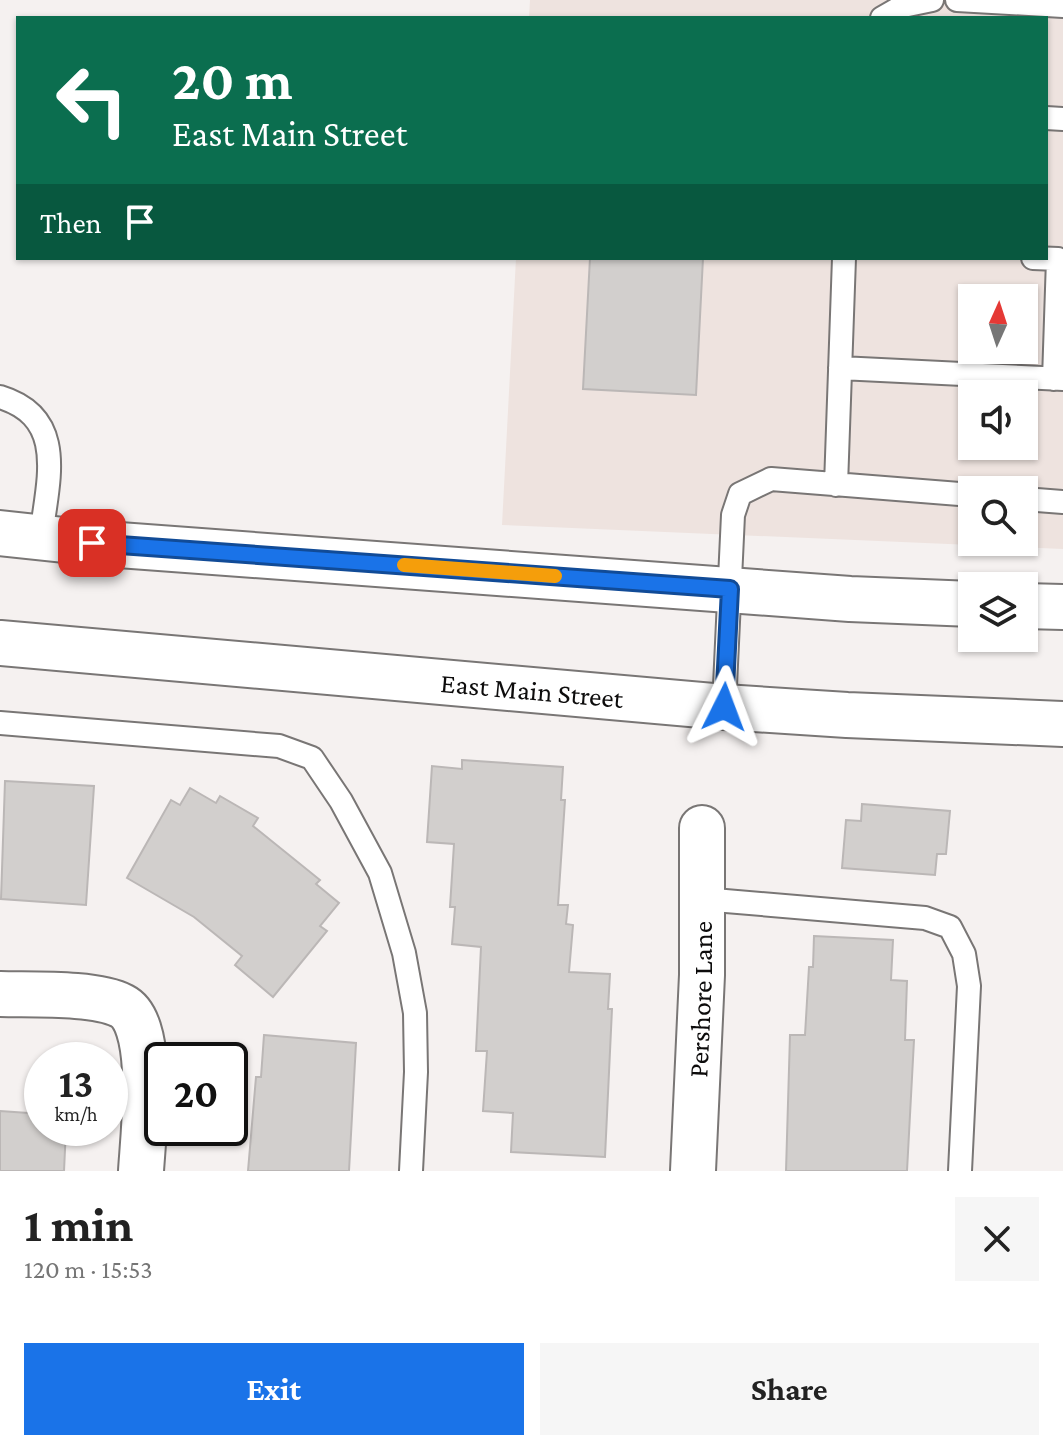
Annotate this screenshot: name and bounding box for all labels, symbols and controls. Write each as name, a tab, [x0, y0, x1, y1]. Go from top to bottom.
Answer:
icon: left	[40, 48, 144, 152]
text: 20 m	[172, 49, 293, 111]
text: East Main Street	[172, 114, 407, 154]
icon: arrive	[118, 200, 162, 244]
text: Then	[40, 206, 102, 239]
north arrow	[958, 284, 1038, 364]
map controls	[958, 284, 1038, 652]
button: sound	[958, 380, 1038, 460]
button: search	[958, 476, 1038, 556]
pin	[58, 509, 126, 577]
icon: arrive	[70, 521, 114, 565]
button: layers	[958, 572, 1038, 652]
position arrow	[682, 665, 766, 749]
street label: East Main Street	[439, 667, 625, 714]
street label: Pershore Lane	[682, 921, 718, 1078]
speed limit sign: 20	[144, 1042, 248, 1146]
text: 13	[59, 1061, 93, 1106]
text: km/h	[54, 1103, 98, 1125]
button: close	[955, 1197, 1039, 1281]
text: 1 min	[24, 1198, 133, 1251]
text: 120 m · 15:53	[24, 1255, 153, 1284]
button: Exit	[24, 1343, 524, 1435]
button: Share	[540, 1343, 1039, 1435]

